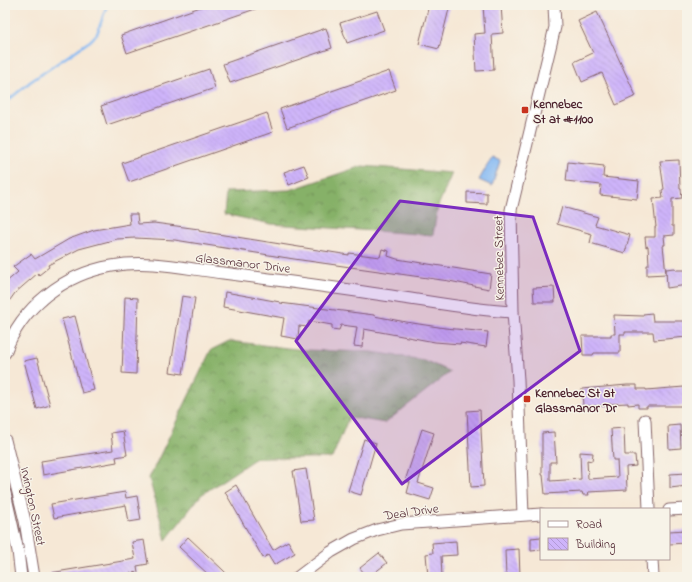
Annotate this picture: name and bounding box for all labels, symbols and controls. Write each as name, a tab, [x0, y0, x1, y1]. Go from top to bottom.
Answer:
place label: Kennebec St at #1100	[533, 95, 593, 129]
marker: Kennebec St at #1100	[520, 105, 530, 115]
street label: Kennebec Street	[489, 215, 510, 301]
street label: Glassmanor Drive	[194, 248, 291, 279]
place label: Kennebec St at Glassmanor Dr	[535, 384, 618, 418]
marker: Kennebec St at Glassmanor Dr	[522, 394, 532, 404]
street label: Irvington Street	[14, 465, 50, 548]
street label: Deal Drive	[382, 499, 440, 526]
legend	[540, 508, 670, 560]
text: Road	[576, 516, 602, 534]
text: Building	[575, 536, 615, 555]

